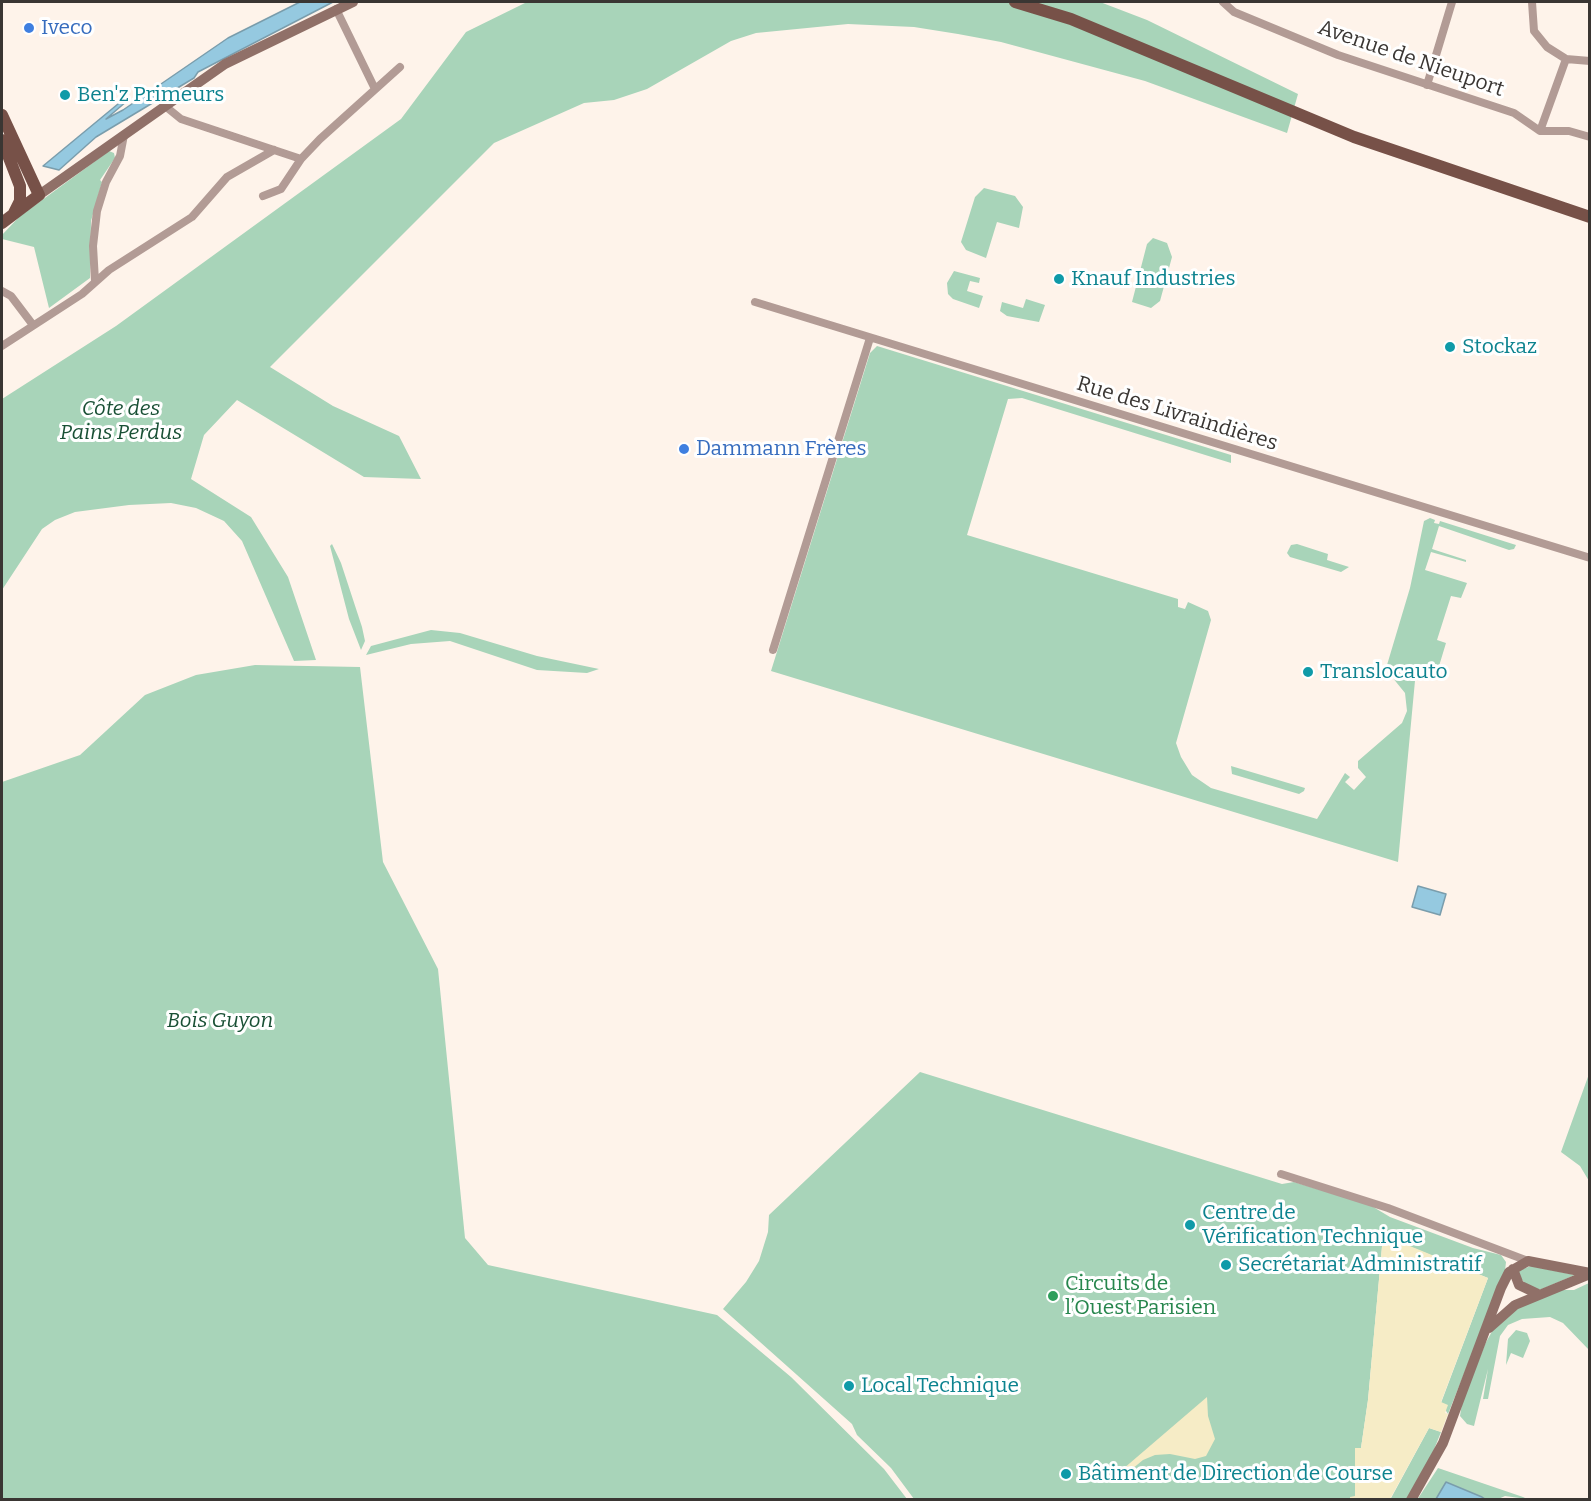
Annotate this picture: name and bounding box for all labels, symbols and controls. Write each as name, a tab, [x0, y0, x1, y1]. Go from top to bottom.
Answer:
place label: Iveco	[41, 15, 93, 41]
street label: Avenue de Nieuport	[1315, 15, 1507, 103]
marker: Iveco	[22, 21, 36, 35]
place label: Ben'z Primeurs	[77, 82, 224, 108]
marker: Ben'z Primeurs	[58, 88, 72, 102]
place label: Knauf Industries	[1071, 266, 1235, 292]
marker: Knauf Industries	[1052, 272, 1066, 286]
place label: Stockaz	[1462, 334, 1537, 360]
marker: Stockaz	[1443, 340, 1457, 354]
street label: Rue des Livraindières	[1074, 371, 1280, 457]
park label: Côte des Pains Perdus	[60, 396, 182, 446]
place label: Dammann Frères	[696, 436, 867, 462]
marker: Dammann Frères	[677, 442, 691, 456]
place label: Translocauto	[1320, 659, 1448, 685]
marker: Translocauto	[1301, 665, 1315, 679]
park label: Bois Guyon	[167, 1008, 273, 1034]
place label: Centre de Vérification Technique	[1202, 1200, 1423, 1250]
marker: Centre de Vérification Technique	[1183, 1218, 1197, 1232]
place label: Secrétariat Administratif	[1238, 1252, 1481, 1278]
marker: Secrétariat Administratif	[1219, 1258, 1233, 1272]
place label: Circuits de l’Ouest Parisien	[1065, 1271, 1216, 1321]
marker: Circuits de l’Ouest Parisien	[1046, 1289, 1060, 1303]
place label: Local Technique	[861, 1373, 1019, 1399]
marker: Local Technique	[842, 1379, 856, 1393]
place label: Bâtiment de Direction de Course	[1078, 1461, 1393, 1487]
marker: Bâtiment de Direction de Course	[1059, 1467, 1073, 1481]

